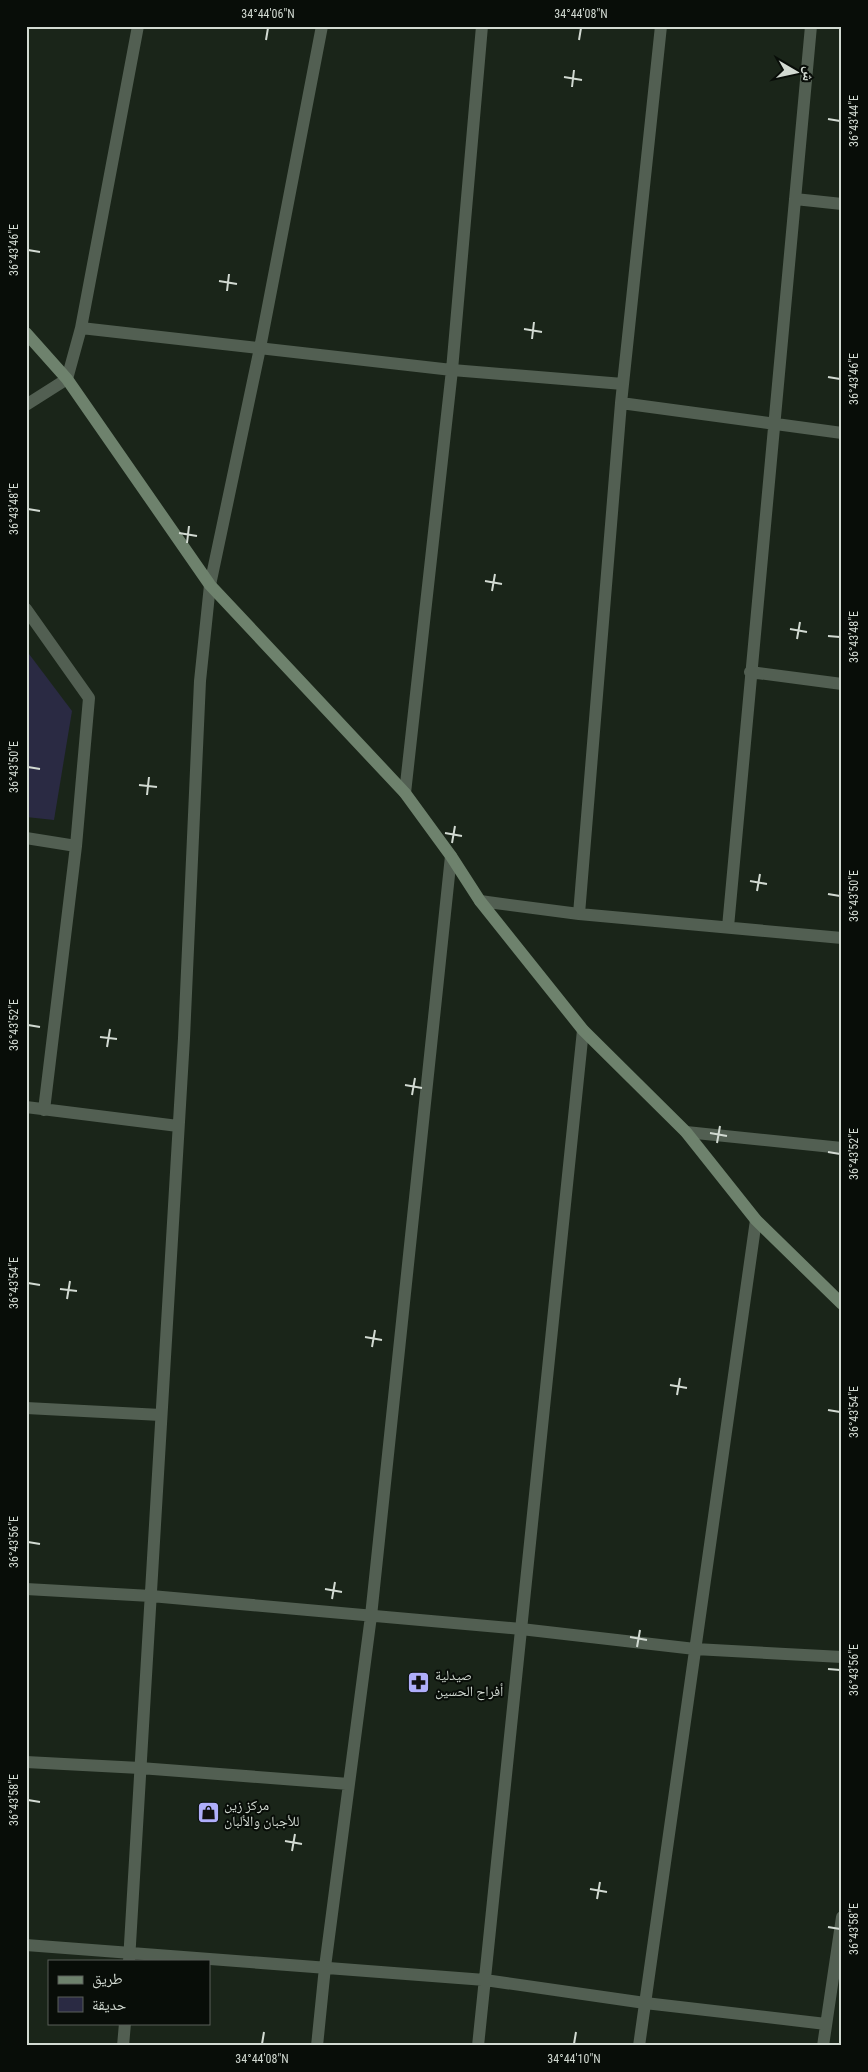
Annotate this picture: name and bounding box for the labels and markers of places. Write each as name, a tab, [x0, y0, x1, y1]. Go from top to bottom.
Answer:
place label: صيدلية أفراح الحسين	[435, 1667, 503, 1701]
pharmacy icon: صيدلية أفراح الحسين	[407, 1671, 431, 1695]
place label: مركز زين للأجبان والألبان	[224, 1797, 299, 1830]
shop icon: مركز زين للأجبان والألبان	[196, 1801, 220, 1825]

